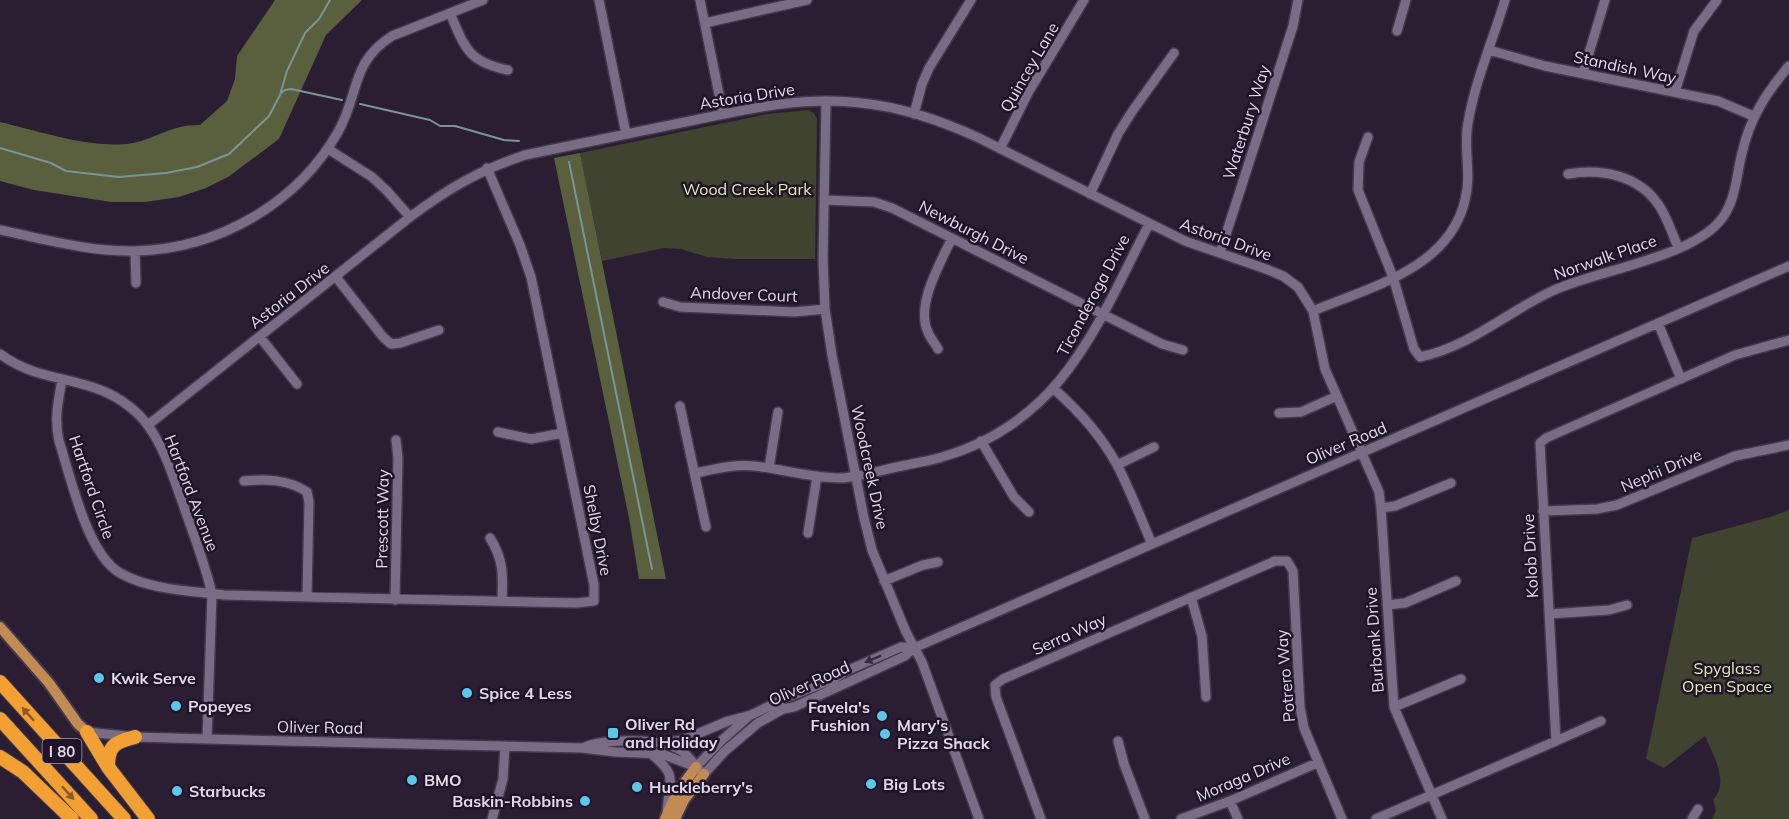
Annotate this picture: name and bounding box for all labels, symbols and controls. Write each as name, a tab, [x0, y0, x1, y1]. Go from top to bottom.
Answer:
street label: Quincey Lane	[995, 19, 1063, 115]
street label: Standish Way	[1572, 46, 1679, 88]
street label: Waterbury Way	[1218, 62, 1274, 182]
street label: Astoria Drive	[698, 79, 796, 113]
park label: Wood Creek Park	[682, 179, 812, 199]
street label: Newburgh Drive	[916, 196, 1032, 268]
street label: Astoria Drive	[1177, 213, 1275, 265]
street label: Norwalk Place	[1551, 230, 1659, 284]
street label: Ticonderoga Drive	[1052, 231, 1134, 359]
street label: Astoria Drive	[245, 258, 333, 332]
street label: Andover Court	[690, 282, 798, 306]
street label: Woodcreek Drive	[847, 403, 893, 531]
street label: Oliver Road	[1302, 417, 1390, 469]
street label: Hartford Circle	[65, 432, 119, 542]
street label: Hartford Avenue	[161, 432, 223, 554]
street label: Nephi Drive	[1617, 444, 1705, 496]
street label: Prescott Way	[371, 469, 393, 569]
street label: Shelby Drive	[579, 483, 617, 577]
street label: Kolob Drive	[1518, 513, 1542, 599]
street label: Burbank Drive	[1360, 587, 1388, 693]
street label: Serra Way	[1029, 609, 1110, 659]
street label: Potrero Way	[1271, 628, 1299, 723]
one-way arrow	[864, 655, 881, 664]
street label: Oliver Road	[766, 656, 852, 710]
park label: Spyglass Open Space	[1682, 658, 1772, 696]
place label: Kwik Serve	[111, 668, 196, 688]
marker: Kwik Serve	[92, 671, 106, 685]
place label: Spice 4 Less	[479, 683, 572, 703]
marker: Spice 4 Less	[460, 686, 474, 700]
place label: Popeyes	[188, 696, 252, 716]
place label: Favela's Fushion	[808, 697, 870, 735]
marker: Popeyes	[169, 699, 183, 713]
one-way arrow	[22, 707, 36, 721]
marker: Favela's Fushion	[875, 709, 889, 723]
place label: Oliver Rd and Holiday	[625, 714, 718, 752]
place label: Mary's Pizza Shack	[897, 715, 991, 753]
street label: Oliver Road	[277, 716, 363, 738]
marker: Oliver Rd and Holiday	[606, 726, 620, 740]
marker: Mary's Pizza Shack	[878, 727, 892, 741]
road number: I 80	[42, 739, 82, 763]
street label: Moraga Drive	[1193, 748, 1293, 806]
place label: BMO	[424, 770, 462, 790]
marker: BMO	[405, 773, 419, 787]
place label: Big Lots	[883, 774, 945, 794]
place label: Huckleberry's	[649, 777, 753, 797]
marker: Big Lots	[864, 777, 878, 791]
marker: Huckleberry's	[630, 780, 644, 794]
place label: Starbucks	[189, 781, 266, 801]
marker: Starbucks	[170, 784, 184, 798]
one-way arrow	[61, 785, 74, 800]
place label: Baskin-Robbins	[452, 791, 573, 811]
marker: Baskin-Robbins	[578, 794, 592, 808]

